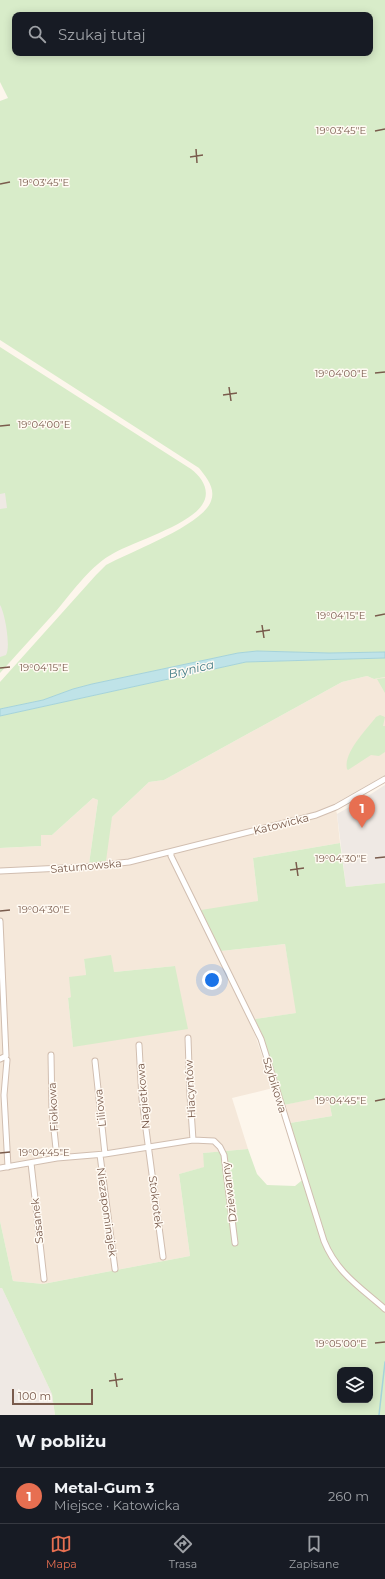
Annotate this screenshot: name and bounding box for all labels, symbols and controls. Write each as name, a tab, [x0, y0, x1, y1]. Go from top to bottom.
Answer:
search box	[12, 12, 373, 56]
icon: search	[26, 23, 48, 45]
text: Szukaj tutaj	[58, 25, 146, 44]
text: 19°03'45"E	[316, 124, 366, 137]
text: 19°03'45"E	[19, 176, 69, 189]
text: 19°04'00"E	[315, 367, 368, 380]
text: 19°04'00"E	[18, 418, 71, 431]
text: 19°04'15"E	[316, 609, 366, 622]
water label: Brynica	[167, 656, 215, 682]
text: 19°04'15"E	[19, 661, 69, 674]
pin: 1	[349, 795, 375, 828]
street label: Katowicka	[252, 810, 310, 838]
text: 19°04'30"E	[315, 852, 367, 865]
street label: Saturnowska	[50, 856, 122, 876]
text: 19°04'30"E	[18, 903, 70, 916]
your location	[202, 970, 222, 990]
street label: Szybikowa	[260, 1055, 290, 1115]
street label: Hiacyntów	[181, 1059, 199, 1119]
street label: Nagietkowa	[133, 1062, 153, 1130]
street label: Fiołkowa	[45, 1082, 61, 1132]
street label: Liliowa	[91, 1088, 109, 1128]
text: 19°04'45"E	[315, 1094, 367, 1107]
text: 19°04'45"E	[18, 1146, 70, 1159]
street label: Dziewanny	[218, 1161, 240, 1223]
street label: Niezapominajek	[94, 1167, 120, 1258]
street label: Stokrotek	[146, 1175, 166, 1230]
street label: Sasanek	[28, 1197, 46, 1244]
text: 19°05'00"E	[315, 1337, 367, 1350]
map controls	[337, 1367, 373, 1403]
button: layers	[337, 1367, 373, 1403]
scale bar	[12, 1387, 93, 1406]
text: 100 m	[18, 1389, 51, 1403]
text: W pobliżu	[16, 1431, 106, 1451]
text: Metal-Gum 3	[54, 1478, 154, 1497]
text: 1	[26, 1488, 32, 1504]
text: 260 m	[328, 1488, 369, 1504]
text: Miejsce · Katowicka	[54, 1497, 180, 1513]
tab: Mapa	[46, 1533, 77, 1571]
tab: Trasa	[169, 1533, 197, 1571]
tab: Zapisane	[289, 1533, 339, 1571]

